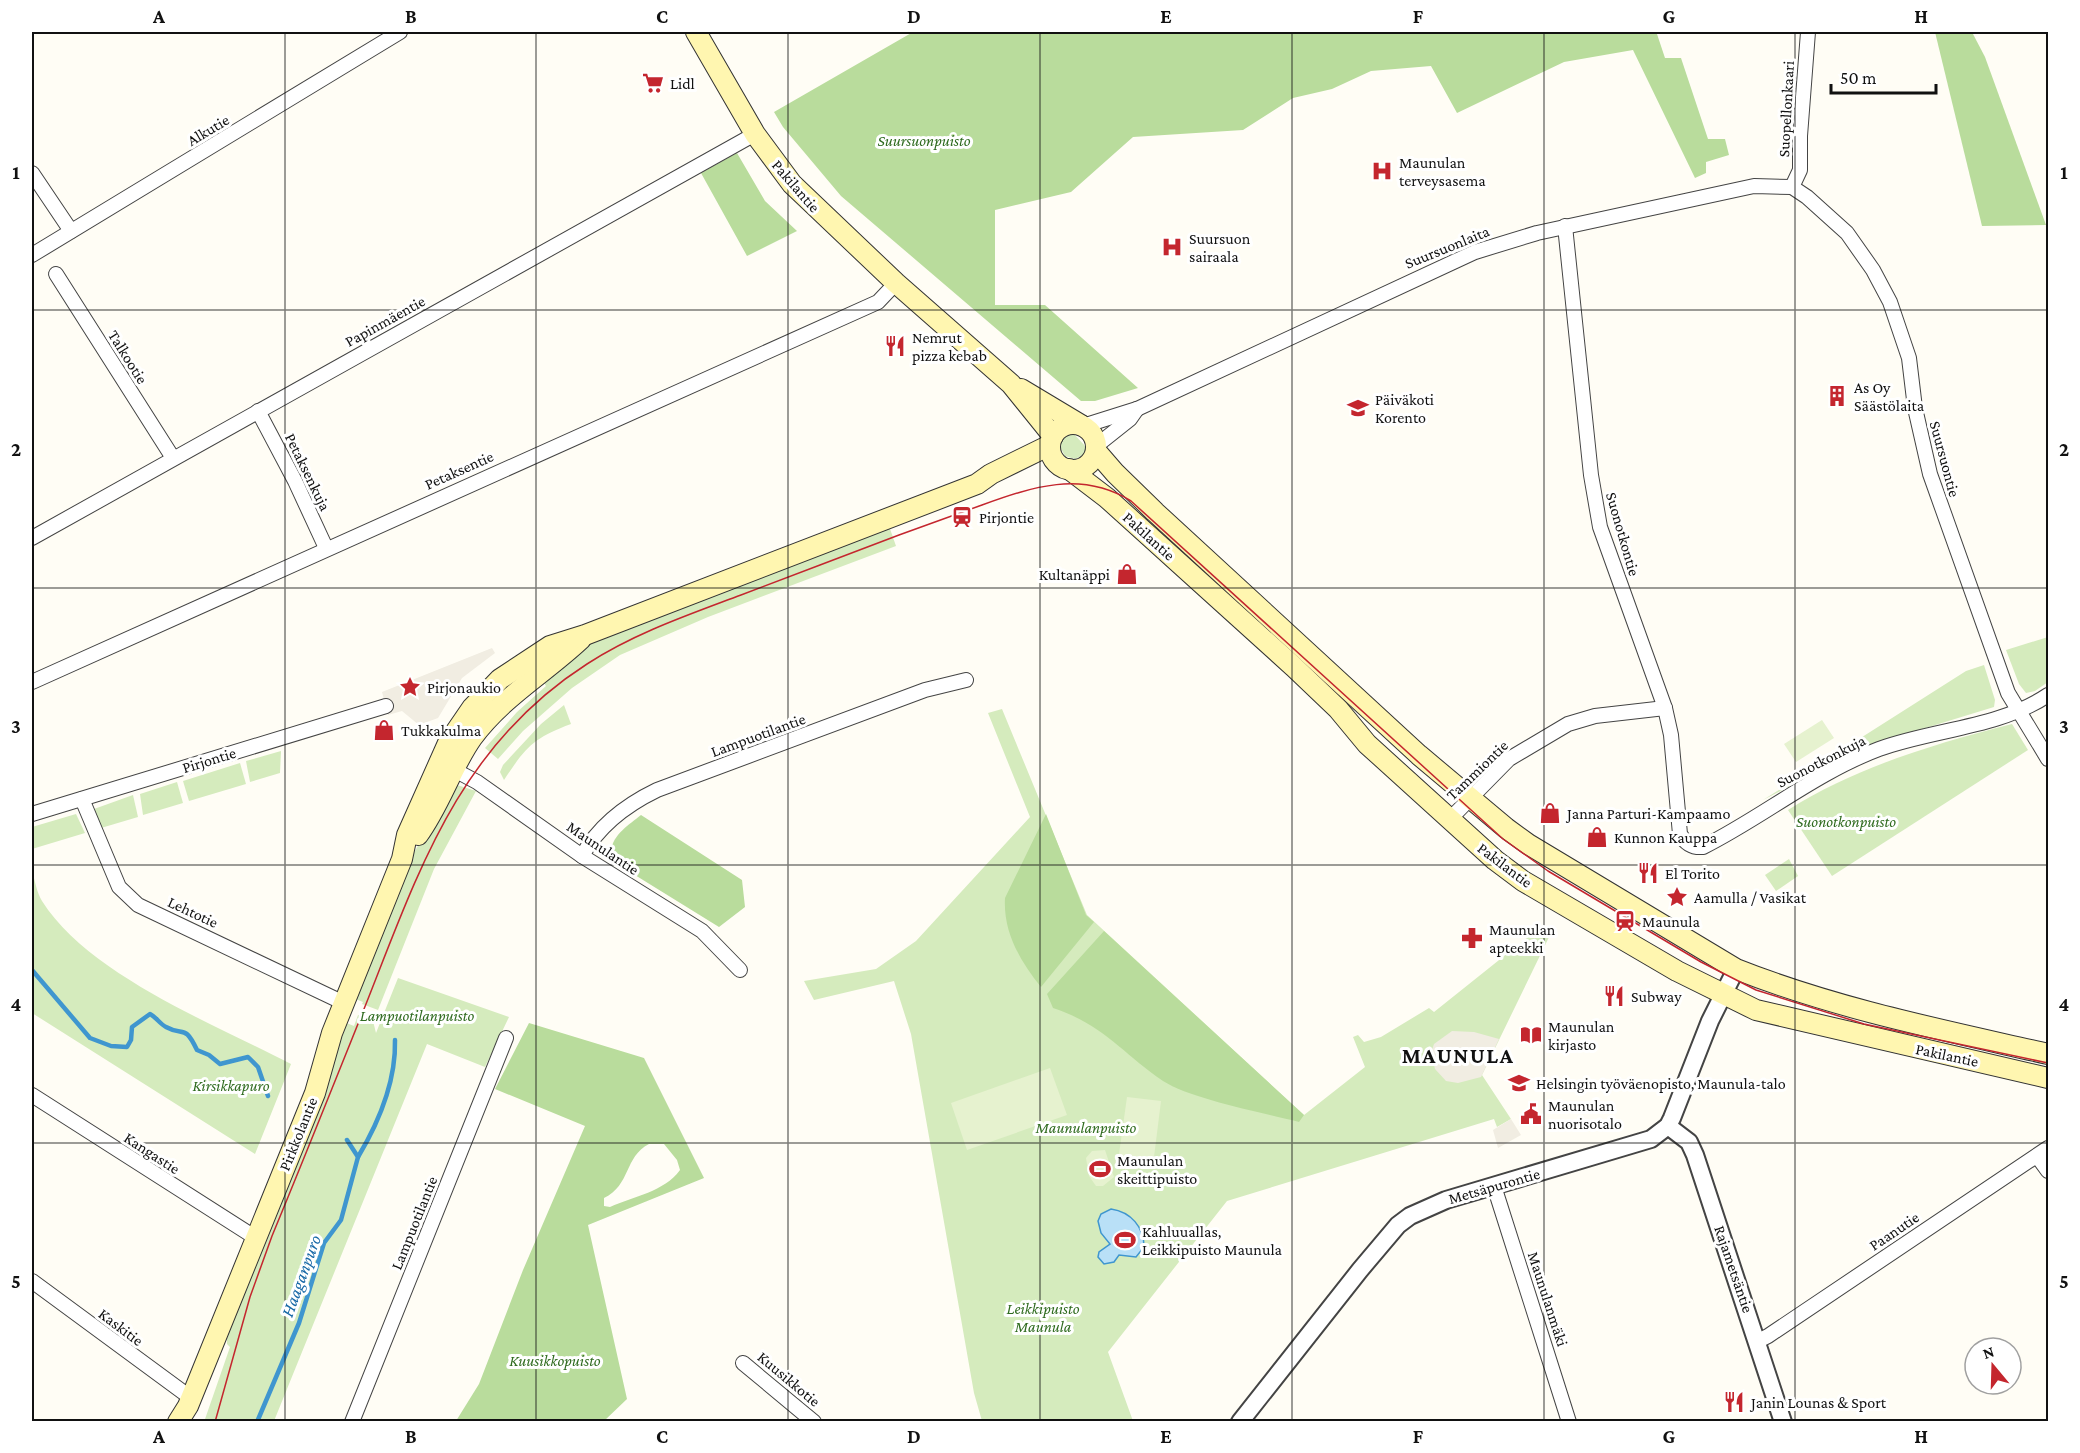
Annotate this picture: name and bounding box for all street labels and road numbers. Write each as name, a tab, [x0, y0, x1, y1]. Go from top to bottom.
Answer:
street label: Suopellonkaari	[1775, 60, 1798, 158]
street label: Alkutie	[184, 111, 232, 149]
street label: Pakilantie	[769, 156, 823, 216]
street label: Suursuonlaita	[1402, 222, 1492, 272]
street label: Papinmäentie	[342, 292, 428, 351]
street label: Talkootie	[105, 327, 151, 387]
street label: Suursuontie	[1927, 419, 1963, 499]
street label: Petaksenkuja	[281, 430, 334, 515]
street label: Petaksentie	[422, 447, 496, 493]
street label: Suonotkontie	[1603, 490, 1643, 578]
street label: Pakilantie	[1120, 508, 1178, 564]
street label: Lampuotilantie	[708, 710, 808, 761]
street label: Suonotkonkuja	[1774, 731, 1869, 792]
street label: Tammiontie	[1443, 737, 1511, 803]
street label: Pirjontie	[180, 744, 238, 777]
street label: Maunulantie	[564, 818, 642, 878]
street label: Pakilantie	[1474, 839, 1536, 891]
street label: Lehtotie	[165, 893, 221, 931]
street label: Pakilantie	[1914, 1040, 1980, 1070]
street label: Pirkkolantie	[276, 1095, 320, 1173]
street label: Kangastie	[120, 1129, 183, 1178]
street label: Metsäpurontie	[1446, 1165, 1542, 1208]
street label: Lampuotilantie	[388, 1174, 441, 1273]
street label: Paanutie	[1866, 1208, 1922, 1254]
street label: Rajametsäntie	[1710, 1223, 1757, 1315]
street label: Maunulanmäki	[1525, 1250, 1571, 1348]
street label: Kaskitie	[95, 1305, 147, 1349]
street label: Kuusikkotie	[754, 1348, 824, 1410]

